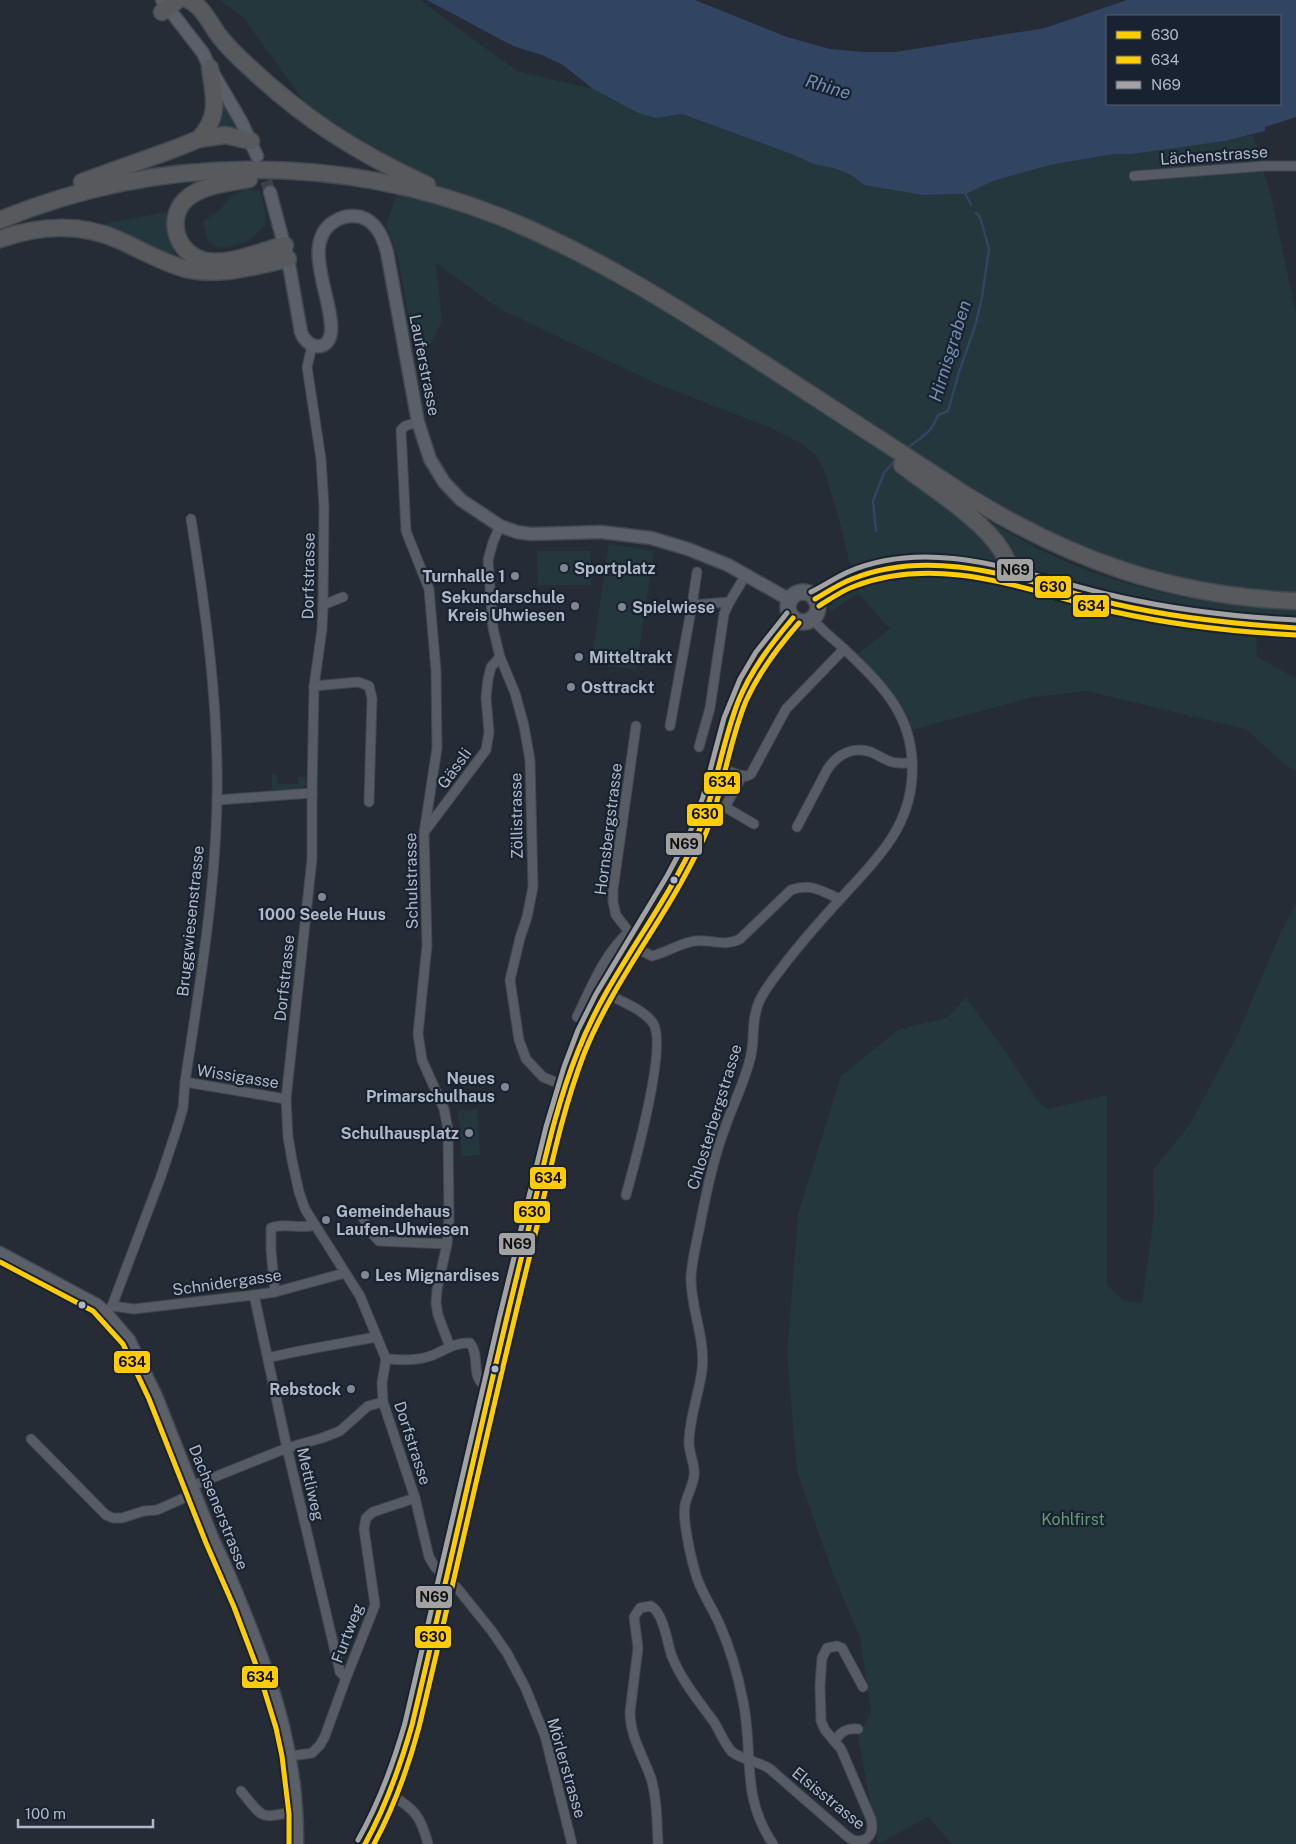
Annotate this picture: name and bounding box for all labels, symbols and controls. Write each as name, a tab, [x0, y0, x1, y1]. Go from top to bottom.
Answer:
legend	[1106, 15, 1281, 105]
text: 630	[1151, 26, 1179, 43]
text: 634	[1151, 51, 1179, 68]
water label: Rhine	[803, 70, 853, 103]
text: N69	[1151, 76, 1181, 93]
street label: Lächenstrasse	[1160, 142, 1269, 169]
water label: Hirnisgraben	[924, 298, 975, 404]
street label: Lauferstrasse	[405, 313, 444, 417]
street label: Dorfstrasse	[298, 532, 319, 620]
line badge: N69	[996, 558, 1034, 582]
place label: Sportplatz	[574, 559, 655, 578]
marker: Sportplatz	[558, 562, 570, 574]
text: N69	[1000, 562, 1030, 578]
place label: Turnhalle 1	[423, 567, 505, 586]
marker: Turnhalle 1	[509, 570, 521, 582]
line badge: 630	[1034, 575, 1072, 599]
text: 630	[1039, 579, 1067, 595]
place label: Sekundarschule Kreis Uhwiesen	[441, 588, 565, 625]
line badge: 634	[1072, 594, 1110, 618]
place label: Spielwiese	[632, 598, 715, 617]
text: 634	[1077, 598, 1105, 614]
marker: Sekundarschule Kreis Uhwiesen	[569, 600, 581, 612]
marker: Spielwiese	[616, 601, 628, 613]
place label: Mitteltrakt	[589, 648, 673, 667]
marker: Mitteltrakt	[573, 651, 585, 663]
place label: Osttrackt	[581, 678, 655, 697]
marker: Osttrackt	[565, 681, 577, 693]
street label: Gässli	[433, 744, 475, 792]
street label: Hornsbergstrasse	[591, 762, 626, 896]
line badge: 634	[703, 771, 741, 795]
street label: Zöllistrasse	[506, 773, 527, 859]
text: 634	[708, 774, 736, 790]
line badge: 630	[686, 803, 724, 827]
text: 630	[691, 806, 719, 822]
line badge: N69	[665, 832, 703, 856]
street label: Schulstrasse	[401, 833, 422, 929]
text: N69	[669, 836, 699, 852]
street label: Bruggwiesenstrasse	[173, 845, 208, 998]
unlabelled marker	[669, 875, 679, 885]
marker: 1000 Seele Huus	[316, 891, 328, 903]
place label: 1000 Seele Huus	[258, 905, 386, 924]
street label: Dorfstrasse	[271, 934, 298, 1022]
street label: Chlosterbergstrasse	[683, 1042, 746, 1192]
street label: Wissigasse	[195, 1061, 280, 1092]
place label: Neues Primarschulhaus	[366, 1069, 495, 1106]
marker: Neues Primarschulhaus	[499, 1081, 511, 1093]
place label: Schulhausplatz	[340, 1124, 459, 1143]
marker: Schulhausplatz	[463, 1127, 475, 1139]
line badge: 634	[529, 1166, 567, 1190]
text: 634	[534, 1170, 562, 1186]
line badge: 630	[513, 1200, 551, 1224]
place label: Gemeindehaus Laufen-Uhwiesen	[336, 1202, 469, 1239]
text: 630	[518, 1204, 546, 1220]
marker: Gemeindehaus Laufen-Uhwiesen	[320, 1214, 332, 1226]
line badge: N69	[498, 1232, 536, 1256]
text: N69	[502, 1236, 532, 1252]
street label: Schnidergasse	[171, 1265, 283, 1300]
place label: Les Mignardises	[375, 1266, 499, 1285]
marker: Les Mignardises	[359, 1269, 371, 1281]
unlabelled marker	[77, 1300, 87, 1310]
line badge: 634	[113, 1350, 151, 1374]
text: 634	[118, 1354, 146, 1370]
unlabelled marker	[490, 1364, 500, 1374]
place label: Rebstock	[269, 1380, 341, 1399]
marker: Rebstock	[345, 1383, 357, 1395]
street label: Dorfstrasse	[390, 1399, 435, 1487]
street label: Dachsenerstrasse	[185, 1442, 252, 1573]
street label: Mettliweg	[293, 1446, 328, 1523]
park label: Kohlfirst	[1041, 1510, 1105, 1529]
line badge: N69	[415, 1585, 453, 1609]
text: N69	[419, 1589, 449, 1605]
street label: Furtweg	[327, 1601, 368, 1666]
line badge: 630	[414, 1625, 452, 1649]
text: 630	[419, 1629, 447, 1645]
line badge: 634	[241, 1665, 279, 1689]
text: 634	[246, 1669, 274, 1685]
street label: Mörlerstrasse	[543, 1716, 590, 1820]
street label: Elsisstrasse	[788, 1763, 869, 1834]
scale bar	[18, 1796, 152, 1828]
text: 100 m	[25, 1805, 66, 1822]

